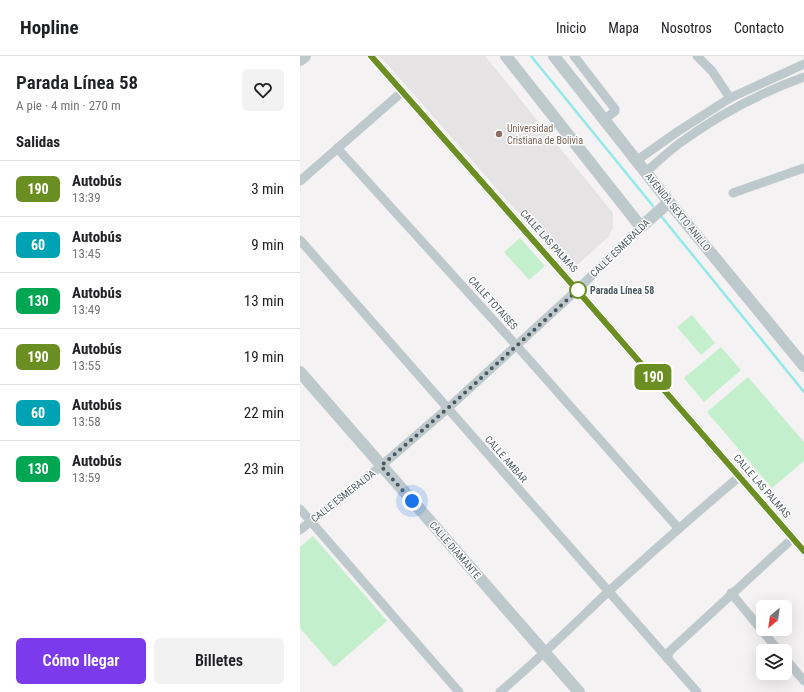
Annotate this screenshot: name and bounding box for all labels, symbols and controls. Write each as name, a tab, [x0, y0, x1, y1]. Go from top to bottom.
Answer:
text: Hopline	[20, 16, 79, 39]
text: Inicio	[556, 20, 586, 36]
text: Mapa	[608, 20, 639, 36]
text: Nosotros	[661, 20, 712, 36]
text: Contacto	[734, 20, 784, 36]
button: heart	[242, 69, 284, 111]
text: Parada Línea 58	[16, 71, 138, 94]
text: A pie · 4 min · 270 m	[16, 98, 121, 113]
place label: Universidad Cristiana de Bolivia	[507, 123, 583, 146]
marker: Universidad Cristiana de Bolivia	[494, 129, 504, 139]
text: Salidas	[16, 133, 60, 151]
street label: AVENIDA SEXTO ANILLO	[643, 171, 713, 253]
text: Autobús	[72, 172, 122, 190]
text: 3 min	[251, 180, 284, 198]
text: 190	[27, 181, 49, 197]
text: 13:39	[72, 190, 101, 205]
street label: CALLE LAS PALMAS	[518, 207, 580, 275]
street label: CALLE ESMERALDA	[588, 217, 652, 279]
text: Autobús	[72, 228, 122, 246]
text: 9 min	[251, 236, 284, 254]
text: 60	[31, 237, 45, 253]
text: 13:45	[72, 246, 101, 261]
street label: CALLE TOTAISES	[466, 274, 520, 332]
marker: Parada Línea 58	[569, 281, 587, 299]
text: Autobús	[72, 284, 122, 302]
place label: Parada Línea 58	[590, 285, 654, 296]
text: 13 min	[244, 292, 284, 310]
text: 130	[27, 293, 49, 309]
text: 13:49	[72, 302, 101, 317]
text: Autobús	[72, 340, 122, 358]
text: 19 min	[244, 348, 284, 366]
text: 190	[27, 349, 49, 365]
text: 13:55	[72, 358, 101, 373]
line badge: 190	[630, 364, 676, 390]
text: 190	[642, 369, 664, 385]
text: Autobús	[72, 396, 122, 414]
text: 22 min	[244, 404, 284, 422]
text: 60	[31, 405, 45, 421]
text: 13:58	[72, 414, 101, 429]
street label: CALLE AMBAR	[483, 433, 530, 485]
text: Autobús	[72, 452, 122, 470]
street label: CALLE LAS PALMAS	[732, 452, 792, 520]
text: 23 min	[244, 460, 284, 478]
text: 130	[27, 461, 49, 477]
street label: CALLE ESMERALDA	[309, 467, 377, 524]
text: 13:59	[72, 470, 101, 485]
your location	[402, 491, 422, 511]
street label: CALLE DIAMANTE	[427, 519, 483, 581]
north arrow	[756, 600, 792, 636]
map controls	[756, 600, 792, 680]
button: Cómo llegar	[16, 638, 146, 684]
button: Billetes	[154, 638, 284, 684]
button: layers	[756, 644, 792, 680]

